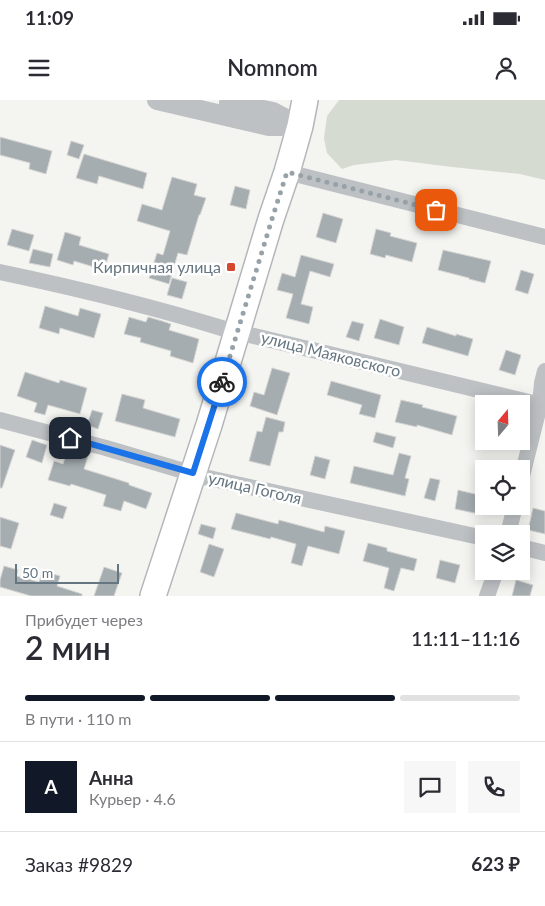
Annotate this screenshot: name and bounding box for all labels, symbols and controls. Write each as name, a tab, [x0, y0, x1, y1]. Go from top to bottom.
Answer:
text: 11:09	[25, 6, 74, 29]
icon: menu	[25, 54, 53, 82]
text: Nomnom	[227, 54, 318, 81]
icon: person	[492, 54, 520, 82]
pin	[415, 189, 457, 231]
icon: bag	[422, 196, 450, 224]
place label: Кирпичная улица	[93, 257, 221, 276]
marker: Кирпичная улица	[225, 261, 237, 273]
street label: улица Маяковского	[259, 327, 403, 380]
courier	[197, 357, 247, 407]
icon: bike	[208, 368, 236, 396]
north arrow	[475, 395, 530, 450]
map controls	[475, 395, 530, 580]
pin	[49, 417, 91, 459]
icon: home	[56, 424, 84, 452]
button: locate	[475, 460, 530, 515]
street label: улица Гоголя	[207, 468, 304, 507]
button: layers	[475, 525, 530, 580]
scale bar	[15, 561, 119, 584]
text: 50 m	[22, 564, 53, 581]
text: Прибудет через	[25, 610, 143, 629]
text: 11:11–11:16	[411, 627, 520, 650]
text: 2 мин	[25, 628, 111, 667]
text: В пути · 110 m	[25, 709, 131, 728]
button: chat	[404, 761, 456, 813]
button: phone	[468, 761, 520, 813]
text: Анна	[89, 766, 133, 789]
text: А	[44, 775, 58, 798]
text: Курьер · 4.6	[89, 789, 176, 808]
text: 623 ₽	[471, 852, 520, 875]
text: Заказ #9829	[25, 853, 133, 876]

